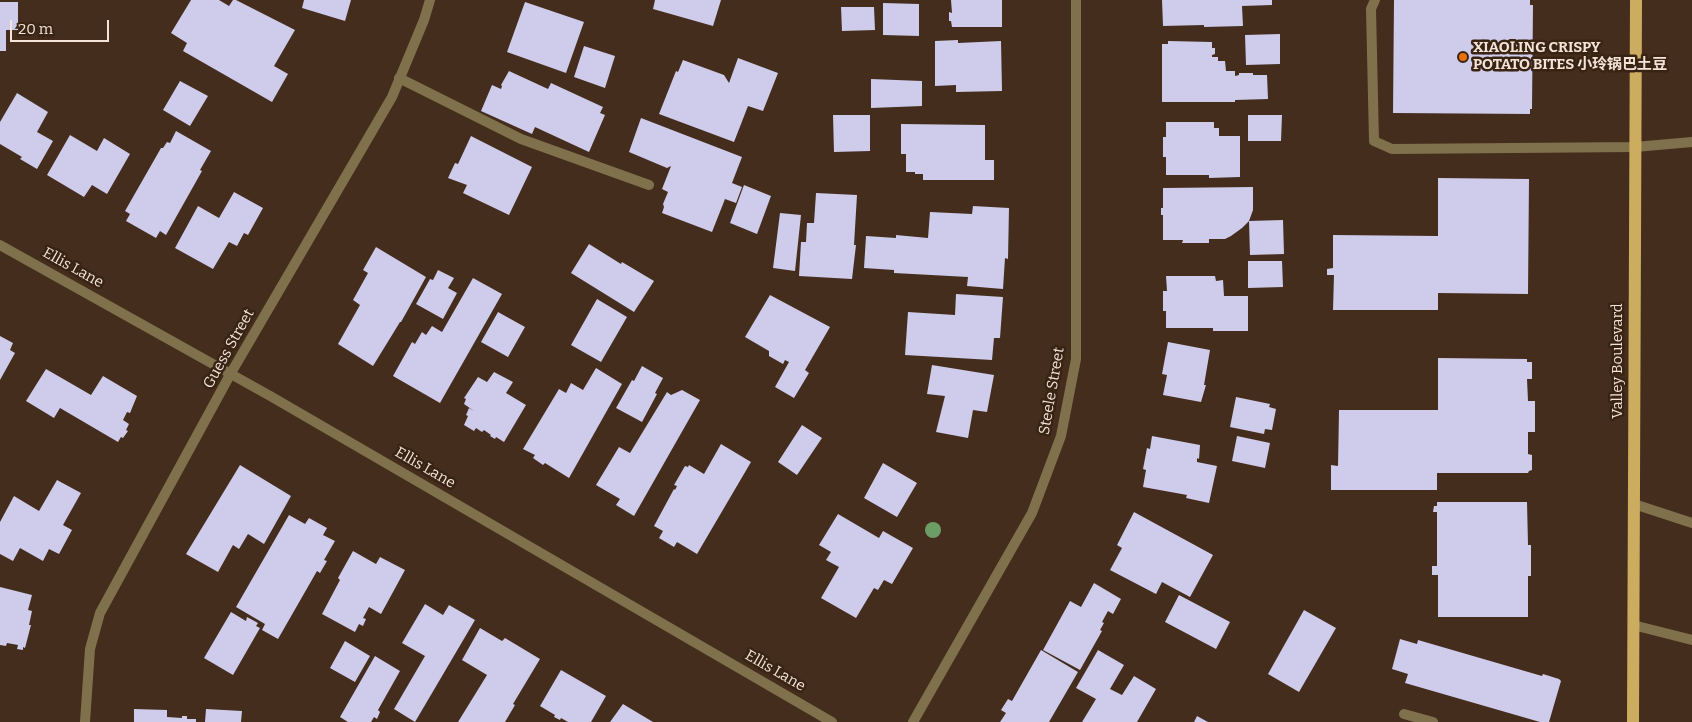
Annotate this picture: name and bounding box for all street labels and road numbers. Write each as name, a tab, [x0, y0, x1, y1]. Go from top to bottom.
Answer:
street label: Ellis Lane	[40, 244, 106, 292]
street label: Valley Boulevard	[1609, 303, 1627, 419]
street label: Guess Street	[200, 306, 258, 392]
street label: Steele Street	[1035, 346, 1069, 436]
street label: Ellis Lane	[392, 444, 458, 492]
street label: Ellis Lane	[742, 647, 808, 695]

